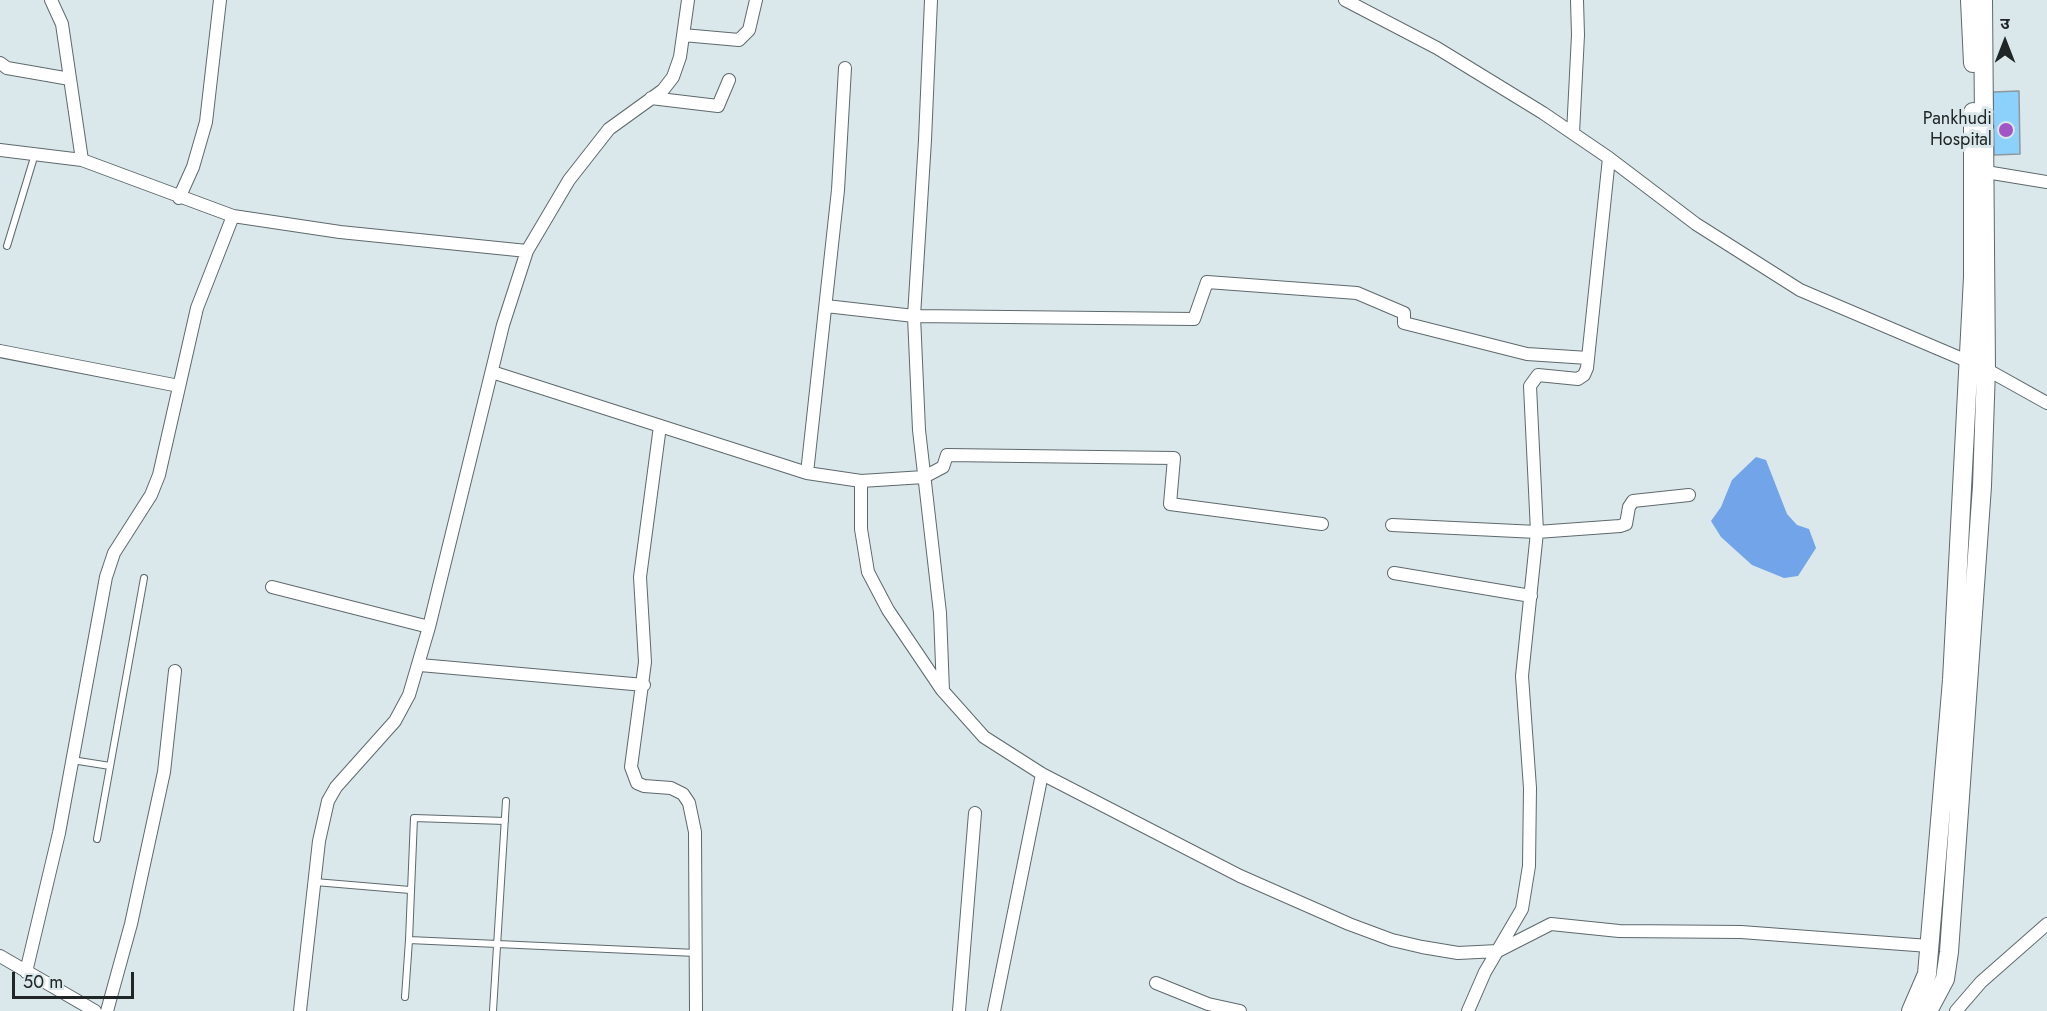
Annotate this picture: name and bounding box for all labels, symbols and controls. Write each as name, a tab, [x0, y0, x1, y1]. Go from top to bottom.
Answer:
north arrow	[1975, 12, 2035, 72]
text: उ	[2000, 12, 2010, 35]
place label: Pankhudi Hospital	[1923, 109, 1992, 152]
marker: Pankhudi Hospital	[1997, 121, 2015, 139]
scale bar	[15, 960, 136, 998]
text: 50 m	[23, 969, 63, 995]

